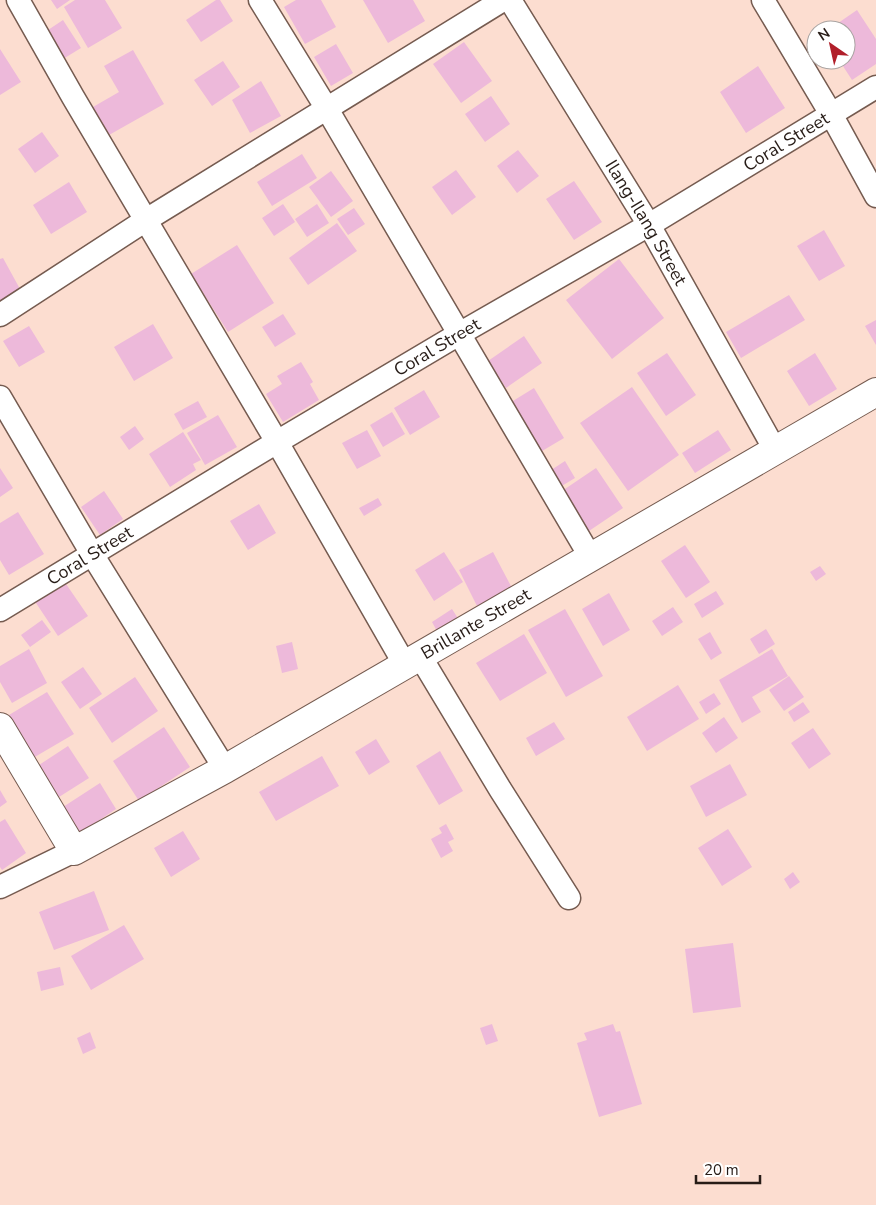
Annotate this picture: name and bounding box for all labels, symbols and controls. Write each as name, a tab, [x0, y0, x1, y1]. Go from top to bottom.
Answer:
north arrow	[806, 20, 856, 70]
text: N	[814, 24, 834, 45]
street label: Coral Street	[739, 106, 834, 177]
street label: Ilang-Ilang Street	[600, 155, 693, 290]
street label: Coral Street	[389, 312, 485, 382]
street label: Coral Street	[42, 520, 138, 591]
street label: Brillante Street	[417, 582, 536, 665]
scale bar	[696, 1152, 760, 1184]
text: 20 m	[704, 1160, 739, 1180]

